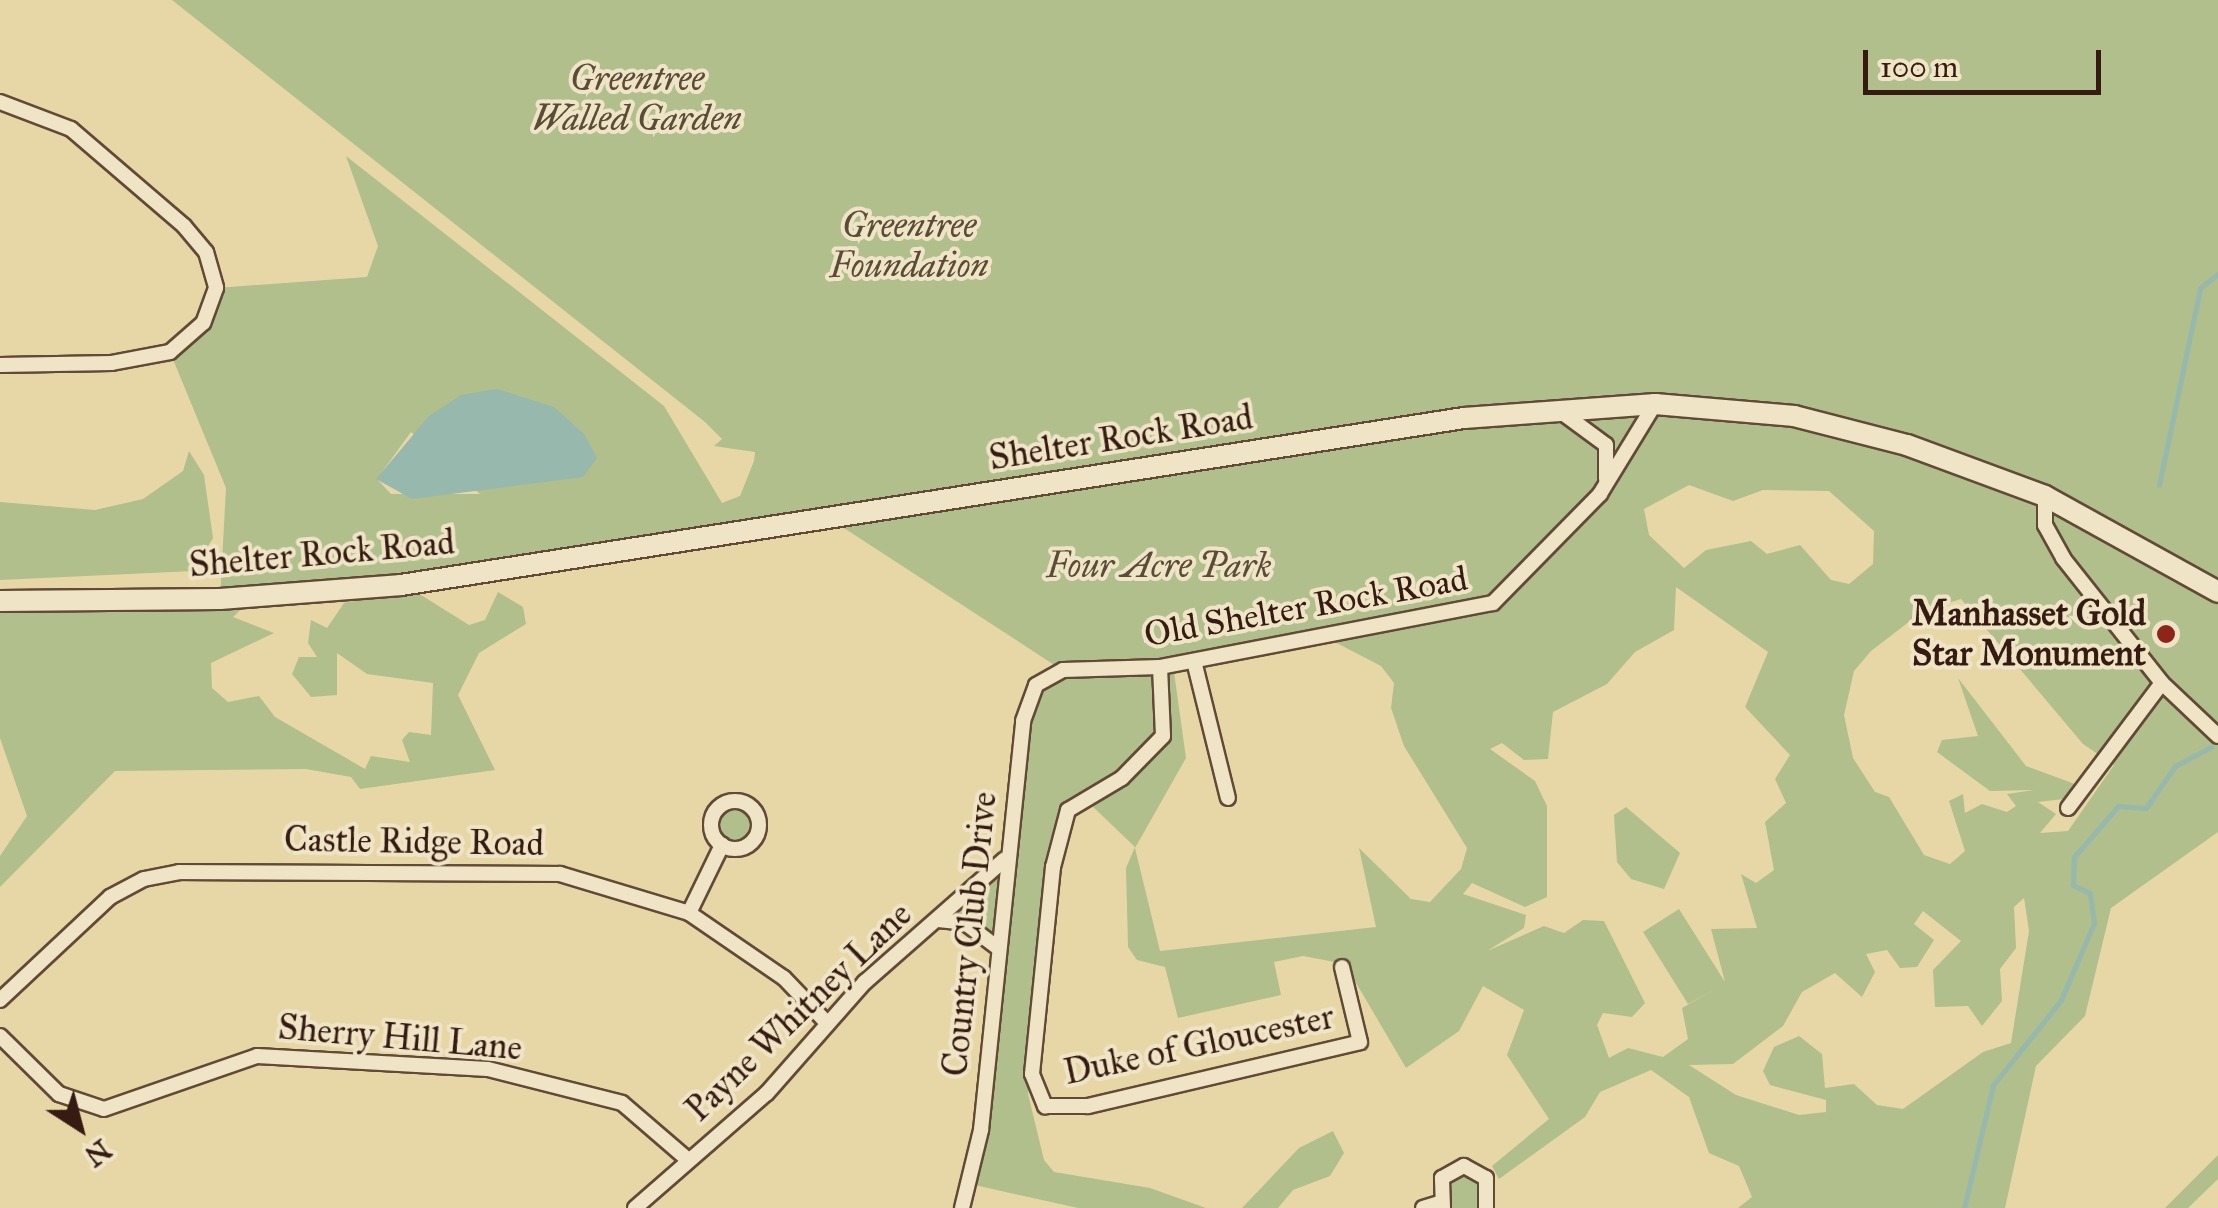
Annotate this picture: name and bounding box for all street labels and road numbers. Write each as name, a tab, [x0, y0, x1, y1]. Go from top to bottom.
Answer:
street label: Shelter Rock Road	[986, 396, 1256, 480]
street label: Shelter Rock Road	[187, 521, 457, 587]
street label: Old Shelter Rock Road	[1141, 558, 1471, 656]
street label: Country Club Drive	[934, 790, 1006, 1078]
street label: Castle Ridge Road	[284, 819, 544, 865]
street label: Payne Whitney Lane	[677, 894, 921, 1130]
street label: Duke of Gloucester	[1060, 996, 1338, 1094]
street label: Sherry Hill Lane	[276, 1006, 524, 1070]

